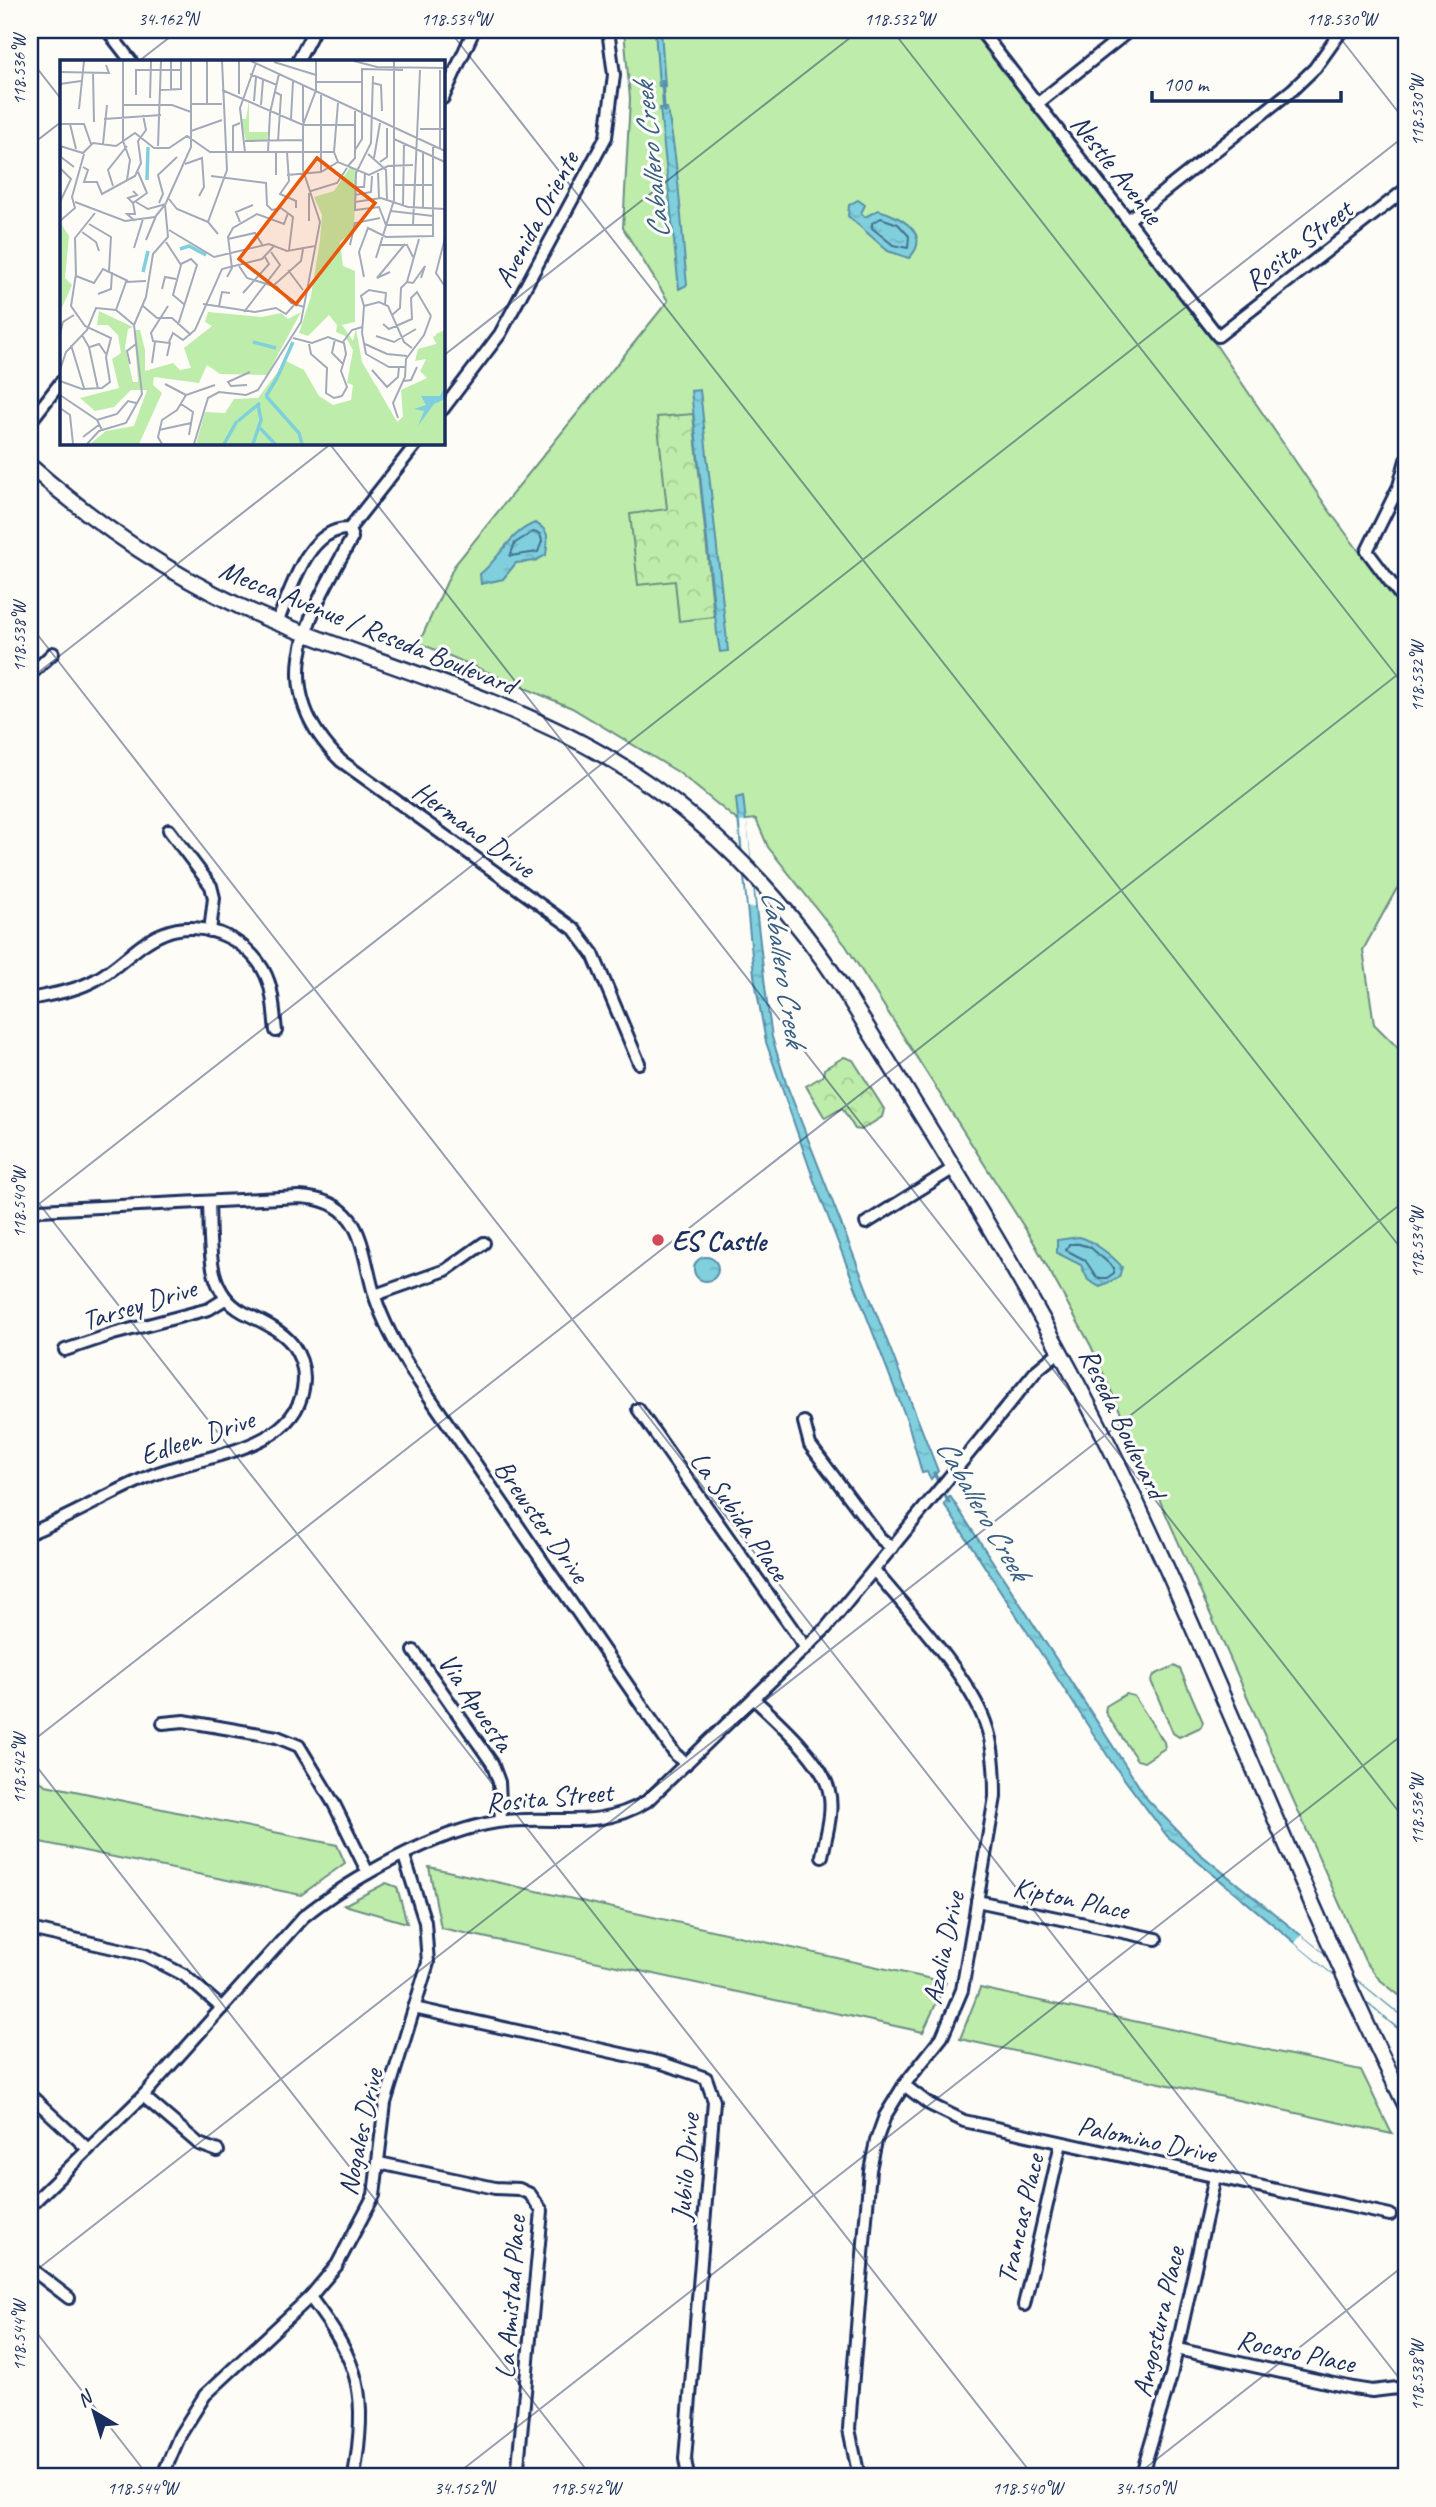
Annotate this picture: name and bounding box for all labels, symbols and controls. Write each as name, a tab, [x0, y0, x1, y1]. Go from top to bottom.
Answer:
text: 34.162°N	[138, 8, 201, 30]
text: 118.534°W	[421, 8, 494, 30]
text: 118.532°W	[864, 8, 937, 30]
text: 118.530°W	[1306, 8, 1379, 30]
text: 118.536°W	[8, 32, 30, 105]
inset map	[60, 60, 444, 444]
scale bar	[1152, 60, 1342, 104]
text: 100 m	[1163, 71, 1210, 97]
text: 118.530°W	[1406, 73, 1428, 146]
water label: Caballero Creek	[623, 75, 678, 241]
street label: Nestle Avenue	[1063, 107, 1172, 232]
street label: Avenida Oriente	[486, 143, 587, 293]
street label: Rosita Street	[1237, 190, 1361, 298]
street label: Mecca Avenue / Reseda Boulevard	[215, 551, 525, 704]
text: 118.538°W	[8, 599, 30, 672]
text: 118.532°W	[1406, 639, 1428, 712]
street label: Hermano Drive	[406, 773, 544, 886]
water label: Caballero Creek	[753, 888, 816, 1054]
text: 118.540°W	[8, 1165, 30, 1238]
text: 118.534°W	[1406, 1205, 1428, 1278]
place label: ES Castle	[672, 1223, 769, 1258]
marker: ES Castle	[650, 1232, 666, 1248]
street label: Tarsey Drive	[78, 1269, 202, 1338]
street label: Reseda Boulevard	[1072, 1342, 1176, 1507]
street label: Edleen Drive	[135, 1401, 260, 1473]
water label: Caballero Creek	[927, 1432, 1042, 1591]
street label: La Subida Place	[683, 1444, 799, 1589]
street label: Brewster Drive	[487, 1452, 598, 1591]
street label: Via Apuesta	[430, 1646, 523, 1759]
text: 118.542°W	[8, 1731, 30, 1804]
text: 118.536°W	[1406, 1772, 1428, 1845]
street label: Rosita Street	[484, 1774, 617, 1820]
street label: Kipton Place	[1010, 1869, 1134, 1928]
street label: Azalia Drive	[914, 1887, 972, 2007]
street label: Nogales Drive	[330, 2064, 391, 2198]
street label: Palomino Drive	[1075, 2107, 1221, 2171]
street label: Jubilo Drive	[663, 2110, 707, 2224]
street label: Trancas Place	[988, 2149, 1052, 2287]
street label: La Amistad Place	[487, 2212, 533, 2380]
street label: Angostura Place	[1124, 2242, 1193, 2400]
text: 118.544°W	[8, 2298, 30, 2371]
street label: Rocoso Place	[1234, 2321, 1360, 2381]
text: 118.538°W	[1406, 2338, 1428, 2411]
north arrow	[60, 2378, 130, 2448]
text: N	[72, 2384, 99, 2412]
text: 118.544°W	[107, 2477, 180, 2499]
text: 34.152°N	[434, 2477, 497, 2499]
text: 118.542°W	[550, 2477, 623, 2499]
text: 118.540°W	[992, 2477, 1065, 2499]
text: 34.150°N	[1115, 2477, 1178, 2499]

